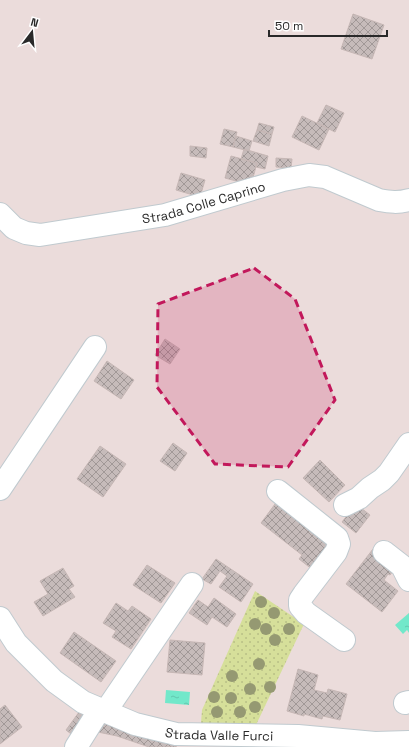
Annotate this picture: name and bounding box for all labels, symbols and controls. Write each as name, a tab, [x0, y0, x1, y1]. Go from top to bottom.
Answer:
north arrow	[12, 12, 52, 52]
scale bar	[269, 12, 387, 38]
text: N	[29, 15, 40, 30]
text: 50 m	[275, 18, 303, 34]
street label: Strada Colle Caprino	[141, 177, 267, 227]
street label: Strada Valle Furci	[163, 723, 273, 744]

